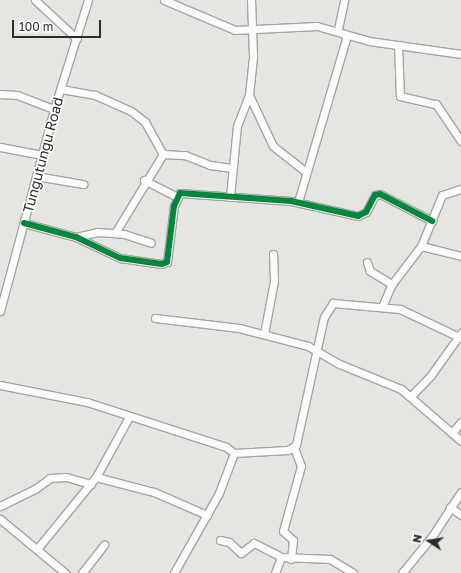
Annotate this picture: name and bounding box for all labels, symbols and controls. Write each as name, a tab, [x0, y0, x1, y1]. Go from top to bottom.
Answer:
scale bar	[14, 12, 103, 38]
text: 100 m	[19, 19, 53, 34]
street label: Tungutungu Road	[19, 95, 67, 215]
north arrow	[409, 521, 449, 561]
text: N	[410, 533, 424, 544]

